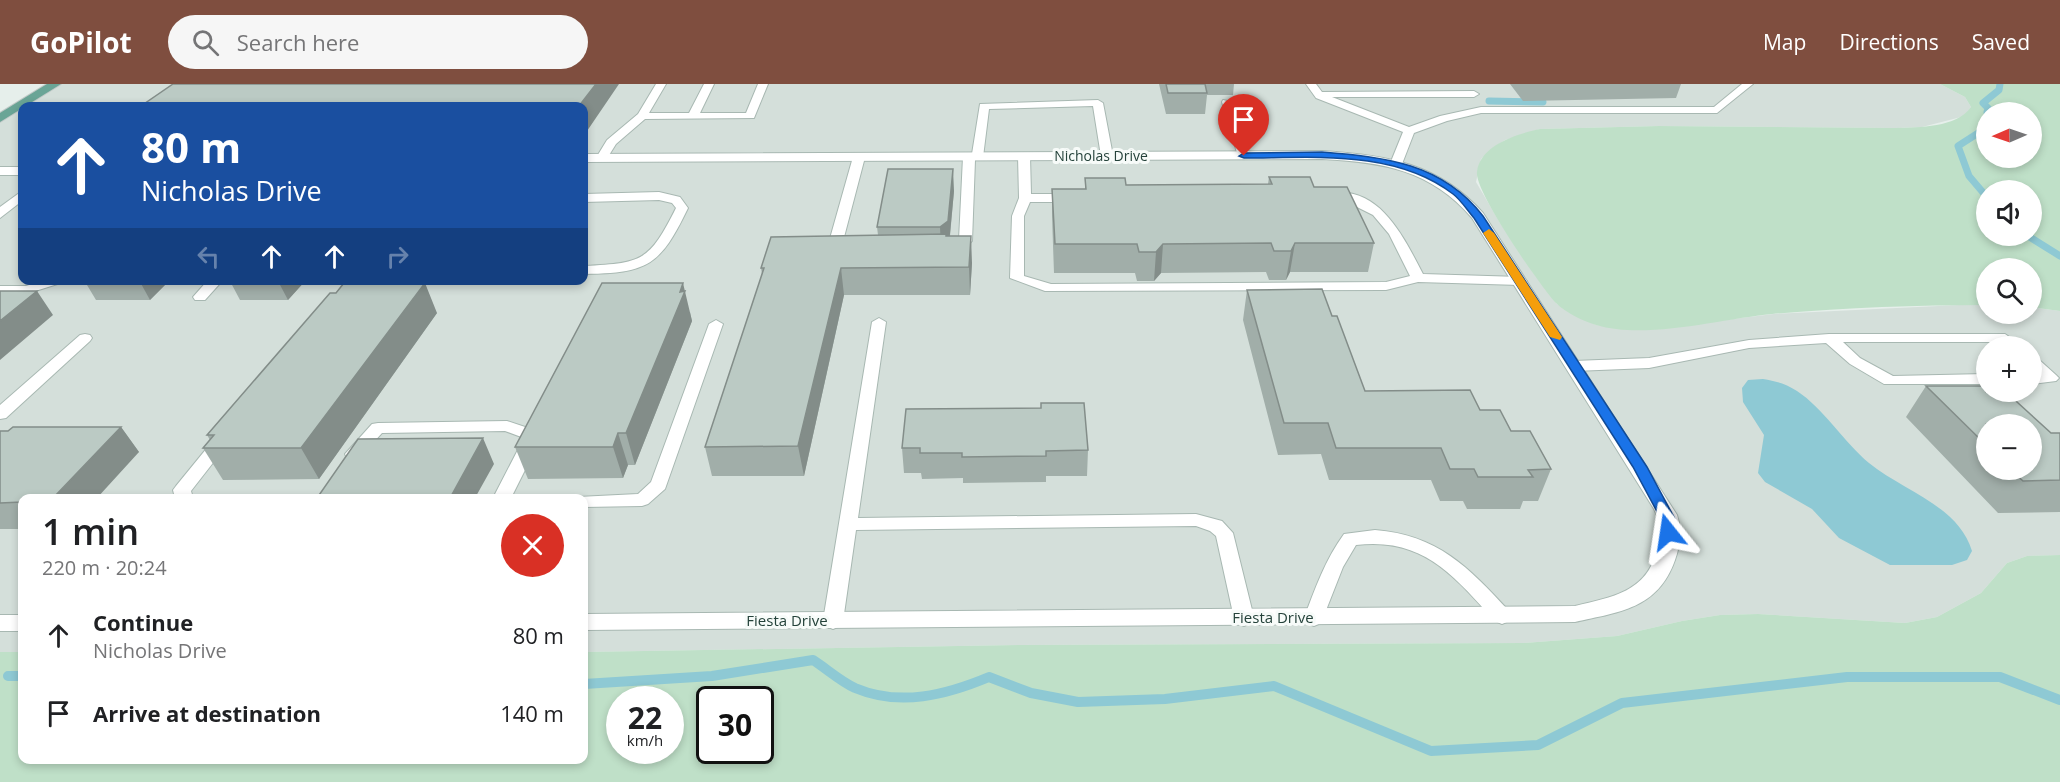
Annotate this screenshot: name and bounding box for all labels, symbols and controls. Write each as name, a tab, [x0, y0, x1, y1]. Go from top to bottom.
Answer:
search box	[168, 15, 588, 69]
text: GoPilot	[30, 23, 132, 61]
icon: search	[189, 26, 222, 59]
text: Search here	[237, 27, 359, 57]
text: Map	[1763, 28, 1806, 56]
text: Directions	[1839, 28, 1939, 56]
text: Saved	[1972, 28, 2030, 56]
pin	[1218, 94, 1269, 156]
north arrow	[1976, 102, 2042, 168]
map controls	[1976, 102, 2042, 480]
icon: arrive	[1227, 103, 1260, 136]
text: 80 m	[141, 118, 241, 175]
icon: ahead	[42, 126, 120, 204]
street label: Nicholas Drive	[1054, 146, 1148, 165]
text: Nicholas Drive	[141, 172, 322, 209]
button: sound	[1976, 180, 2042, 246]
icon: left	[192, 240, 225, 273]
icon: ahead	[255, 240, 288, 273]
icon: ahead	[318, 240, 351, 273]
icon: right	[381, 240, 414, 273]
button: search	[1976, 258, 2042, 324]
button: +	[1976, 336, 2042, 402]
button: −	[1976, 414, 2042, 480]
position arrow	[1636, 500, 1700, 564]
text: 1 min	[42, 507, 139, 556]
button: close	[501, 514, 564, 577]
text: 220 m · 20:24	[42, 554, 167, 581]
text: Continue	[93, 607, 193, 637]
street label: Fiesta Drive	[1232, 607, 1314, 627]
street label: Fiesta Drive	[746, 610, 828, 630]
icon: ahead	[42, 619, 75, 652]
text: 80 m	[513, 620, 564, 650]
text: Nicholas Drive	[93, 637, 227, 664]
speed limit sign: 30	[696, 686, 774, 764]
icon: arrive	[42, 697, 75, 730]
text: 22	[628, 697, 662, 738]
text: Arrive at destination	[93, 698, 321, 728]
text: 140 m	[500, 698, 564, 728]
text: km/h	[627, 730, 663, 750]

